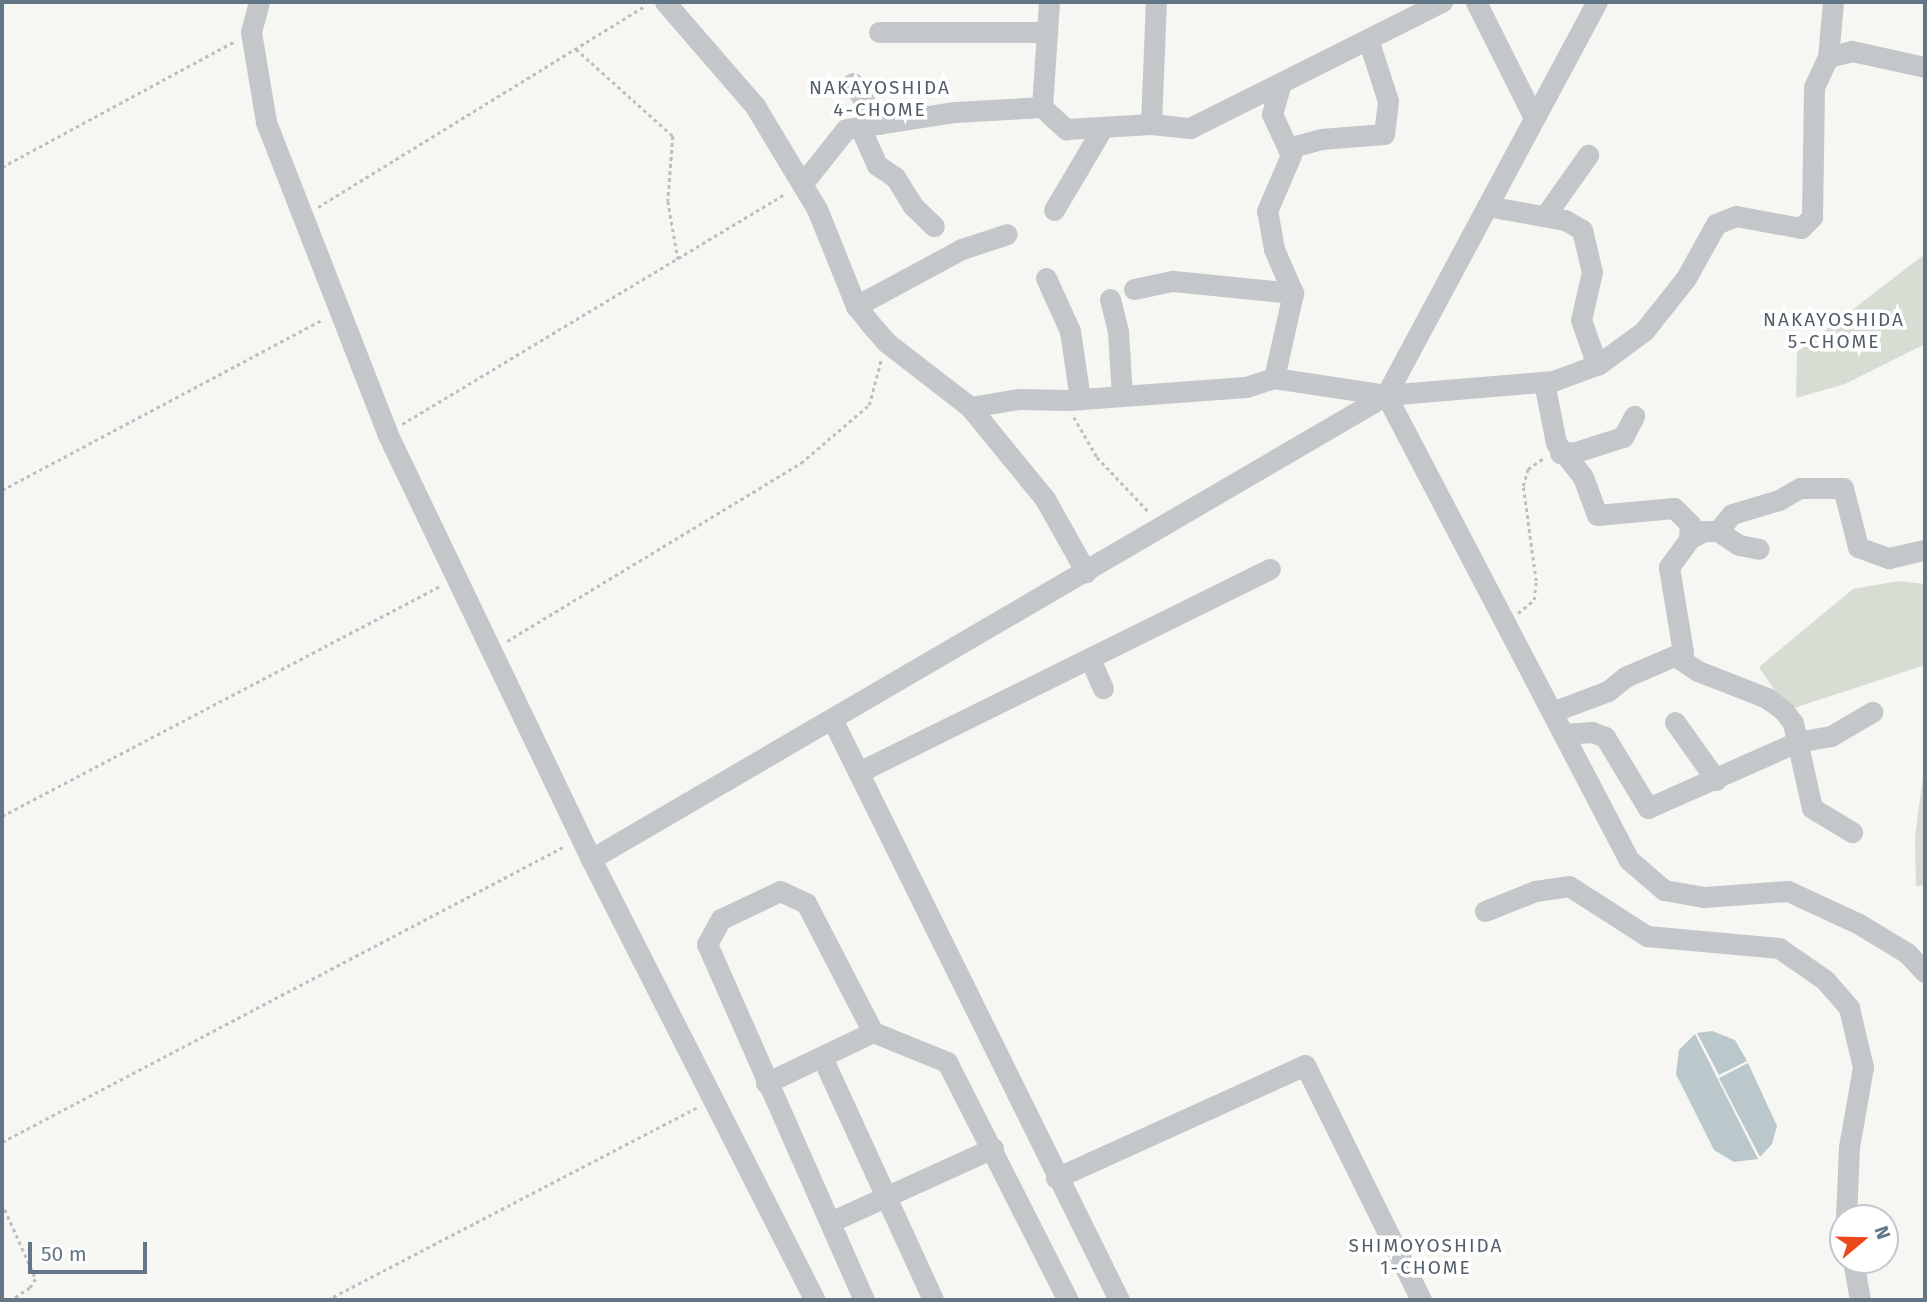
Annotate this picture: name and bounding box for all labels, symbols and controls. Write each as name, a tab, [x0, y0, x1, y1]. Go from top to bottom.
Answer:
district label: NAKAYOSHIDA 4-CHOME	[810, 77, 950, 121]
district label: NAKAYOSHIDA 5-CHOME	[1764, 309, 1904, 353]
north arrow	[1829, 1204, 1899, 1274]
text: N	[1870, 1223, 1895, 1242]
scale bar	[32, 1228, 150, 1272]
district label: SHIMOYOSHIDA 1-CHOME	[1350, 1235, 1502, 1279]
text: 50 m	[41, 1241, 87, 1267]

